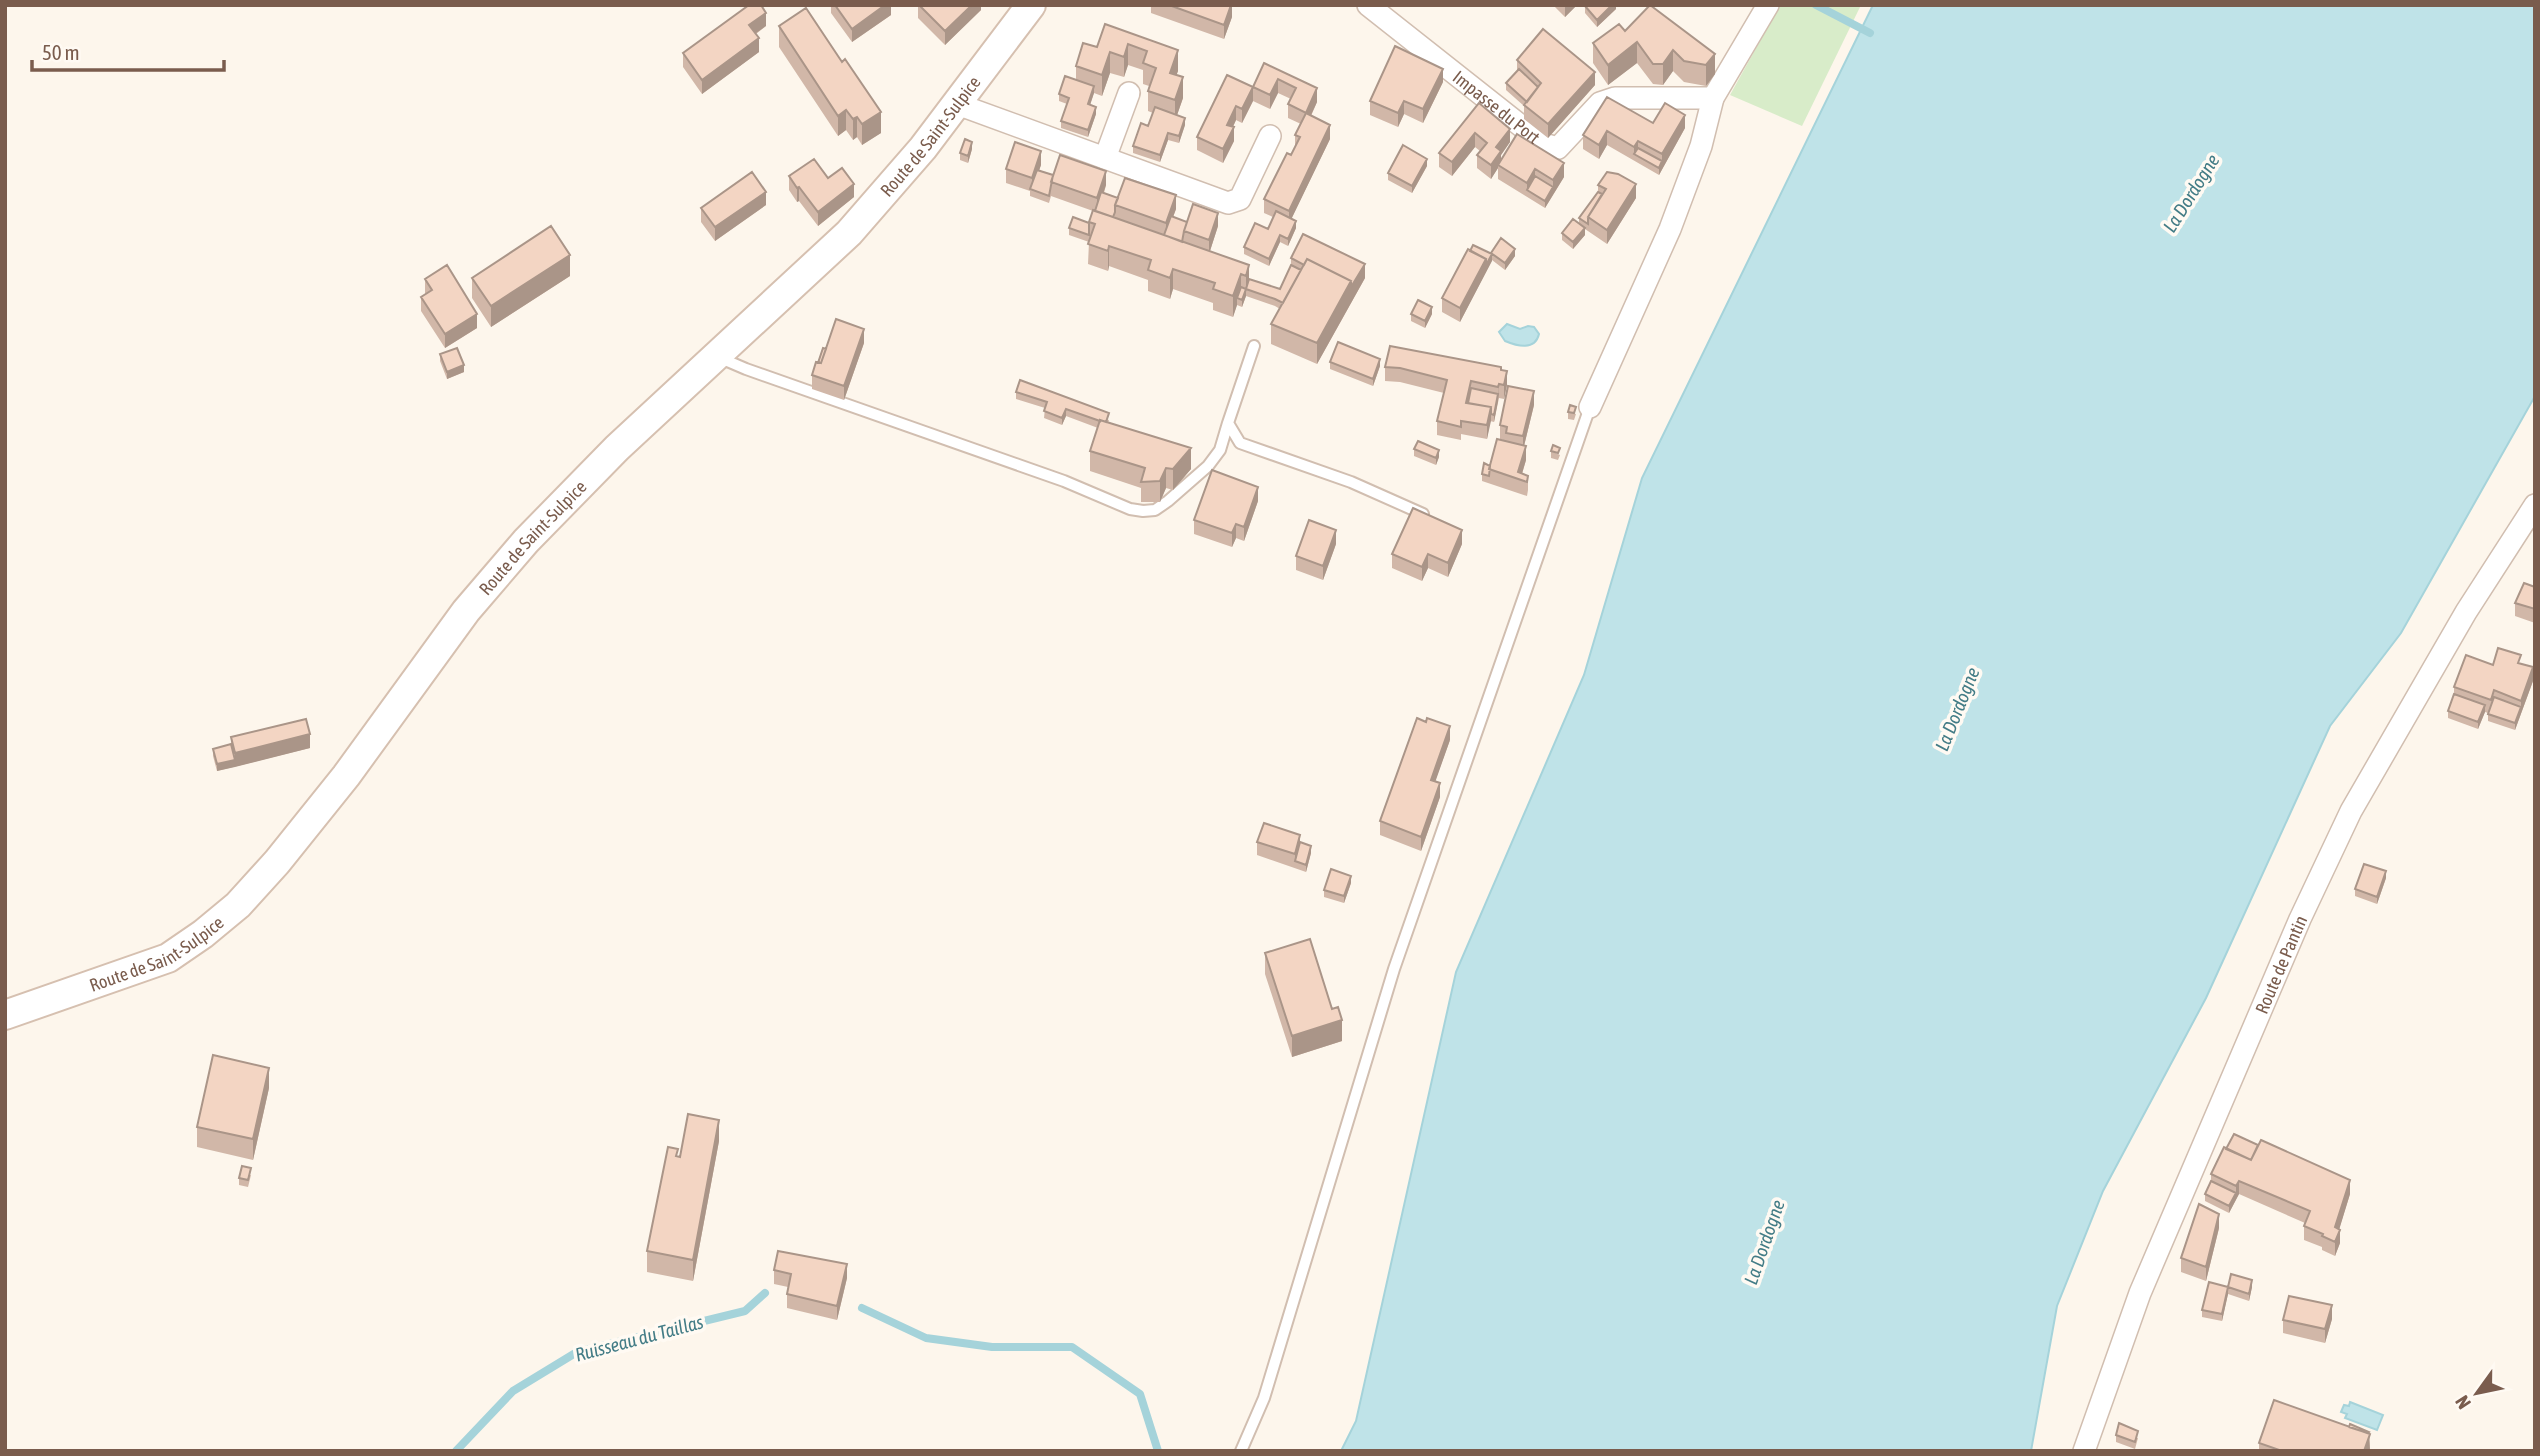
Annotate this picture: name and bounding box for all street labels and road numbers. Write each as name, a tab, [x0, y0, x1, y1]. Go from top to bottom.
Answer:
street label: Impasse du Port	[1449, 66, 1544, 147]
street label: Route de Saint-Sulpice	[875, 72, 984, 200]
street label: Route de Saint-Sulpice	[474, 476, 590, 599]
street label: Route de Saint-Sulpice	[86, 911, 227, 995]
street label: Route de Pantin	[2250, 912, 2311, 1017]

